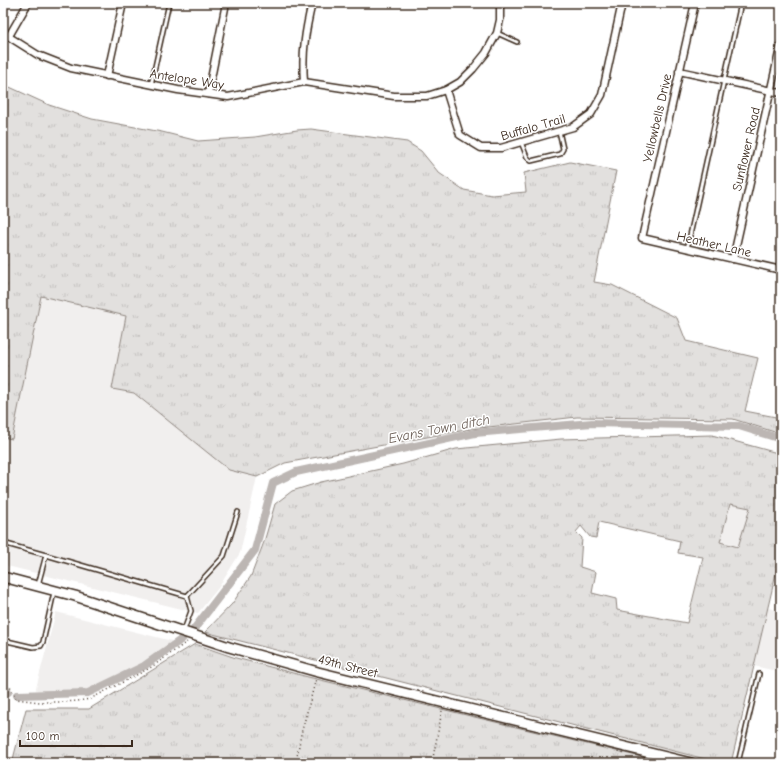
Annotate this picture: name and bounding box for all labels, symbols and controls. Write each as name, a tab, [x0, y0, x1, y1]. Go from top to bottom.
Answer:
street label: Antelope Way	[149, 66, 225, 92]
street label: Yellowbells Drive	[640, 72, 675, 164]
street label: Sunflower Road	[729, 105, 763, 193]
street label: Buffalo Trail	[499, 111, 567, 143]
street label: Heather Lane	[675, 228, 753, 260]
water label: Evans Town ditch	[387, 411, 491, 447]
street label: 49th Street	[317, 651, 381, 681]
scale bar	[20, 722, 132, 748]
text: 100 m	[26, 729, 59, 743]

